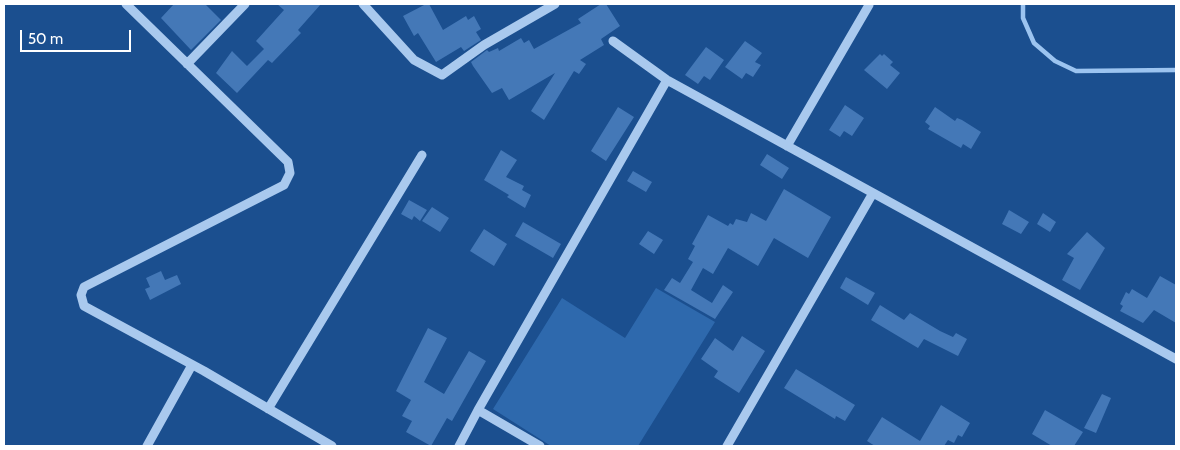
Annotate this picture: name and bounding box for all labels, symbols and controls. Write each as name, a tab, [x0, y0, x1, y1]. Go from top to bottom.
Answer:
scale bar	[22, 20, 134, 52]
text: 50 m	[28, 30, 63, 48]

